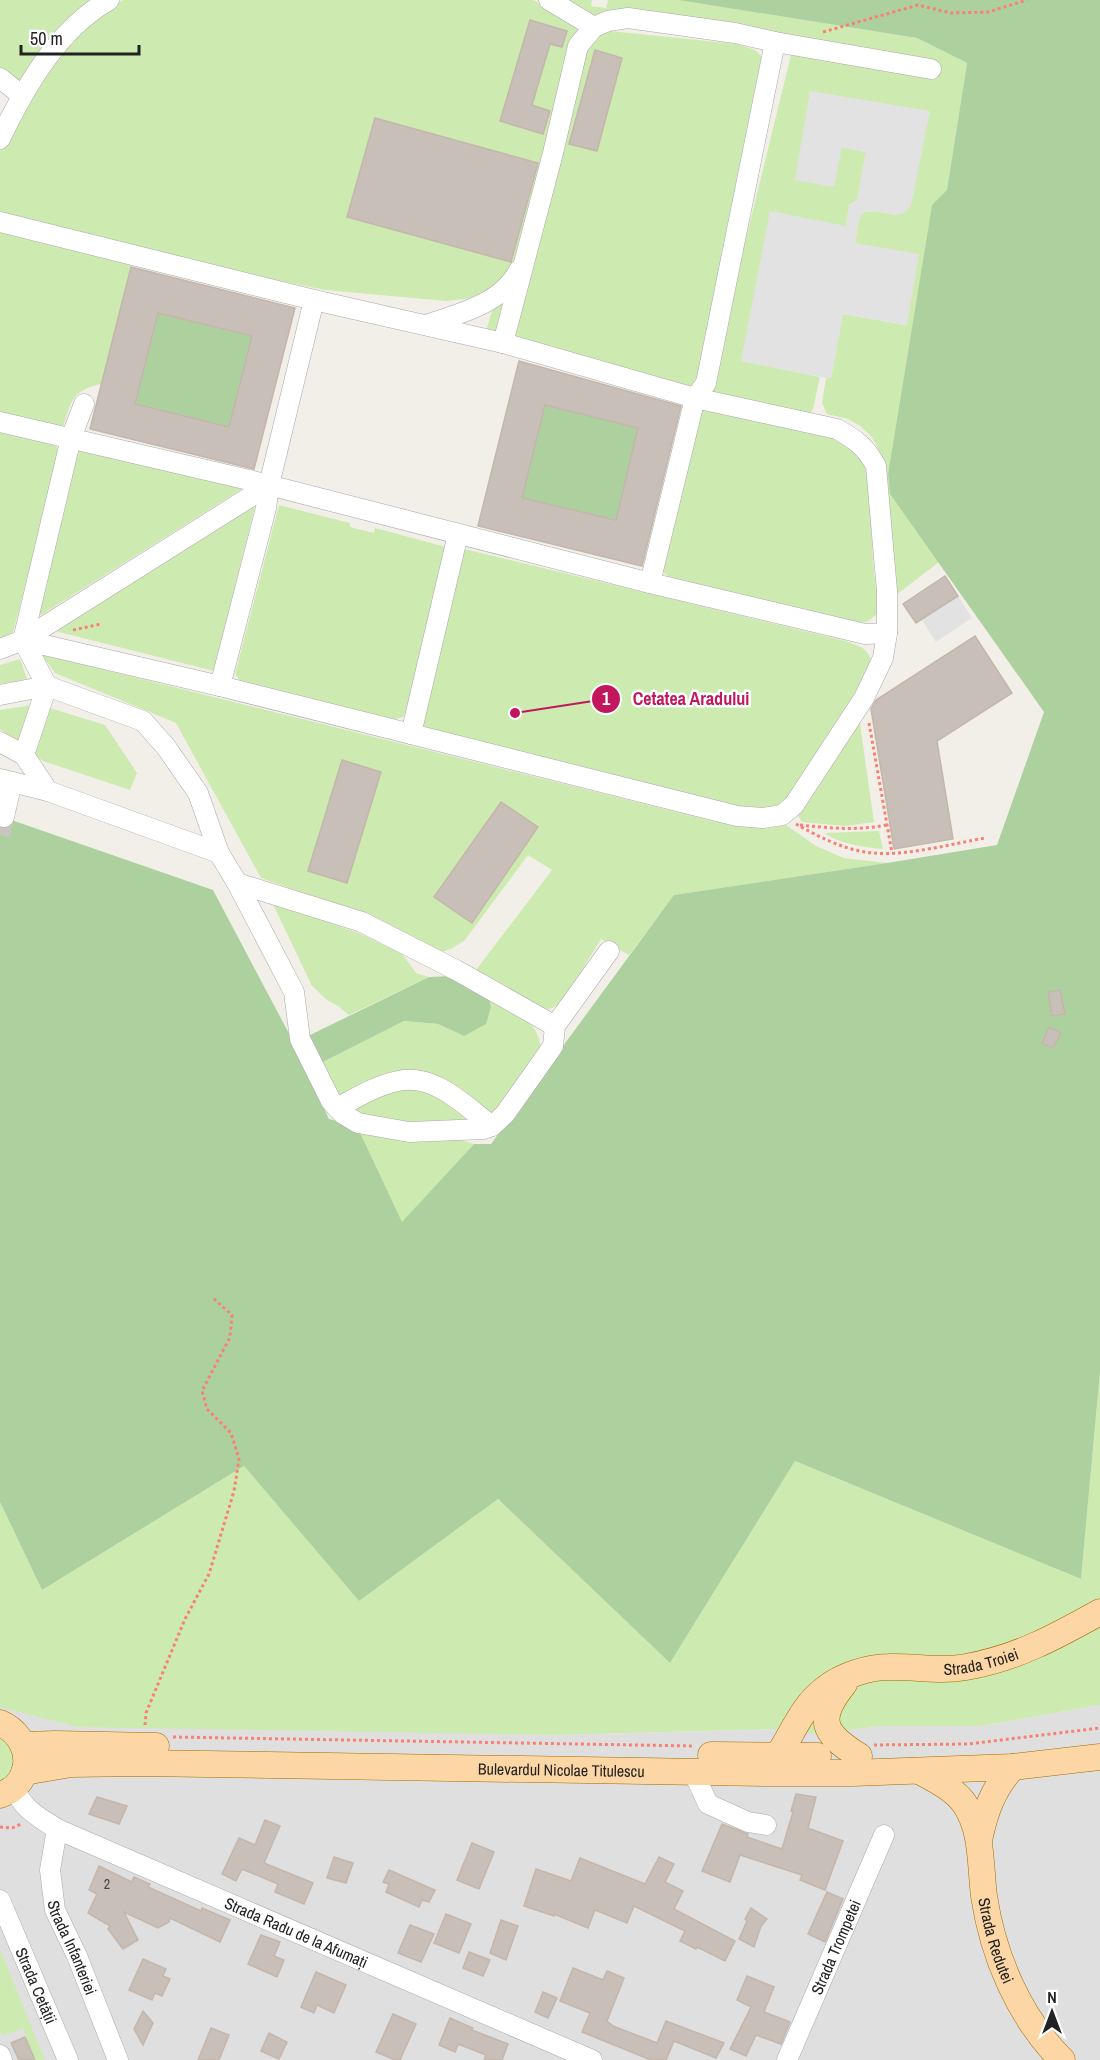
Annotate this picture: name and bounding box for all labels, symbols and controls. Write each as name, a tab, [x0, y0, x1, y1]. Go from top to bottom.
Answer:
scale bar	[21, 18, 140, 56]
text: 50 m	[30, 26, 63, 51]
callout: Cetatea Aradului	[591, 681, 762, 717]
text: 1	[602, 686, 611, 711]
text: Cetatea Aradului	[633, 686, 749, 711]
street label: Strada Troiei	[943, 1642, 1021, 1680]
street label: Bulevardul Nicolae Titulescu	[478, 1757, 645, 1782]
house number: 2	[104, 1875, 110, 1893]
street label: Strada Radu de la Afumați	[221, 1892, 371, 1973]
street label: Strada Trompetei	[806, 1896, 866, 1998]
street label: Strada Redutei	[973, 1896, 1019, 1987]
street label: Strada Infanteriei	[43, 1899, 102, 1998]
street label: Strada Cetății	[10, 1944, 62, 2027]
north arrow	[1022, 1982, 1082, 2042]
text: N	[1047, 1986, 1057, 2008]

